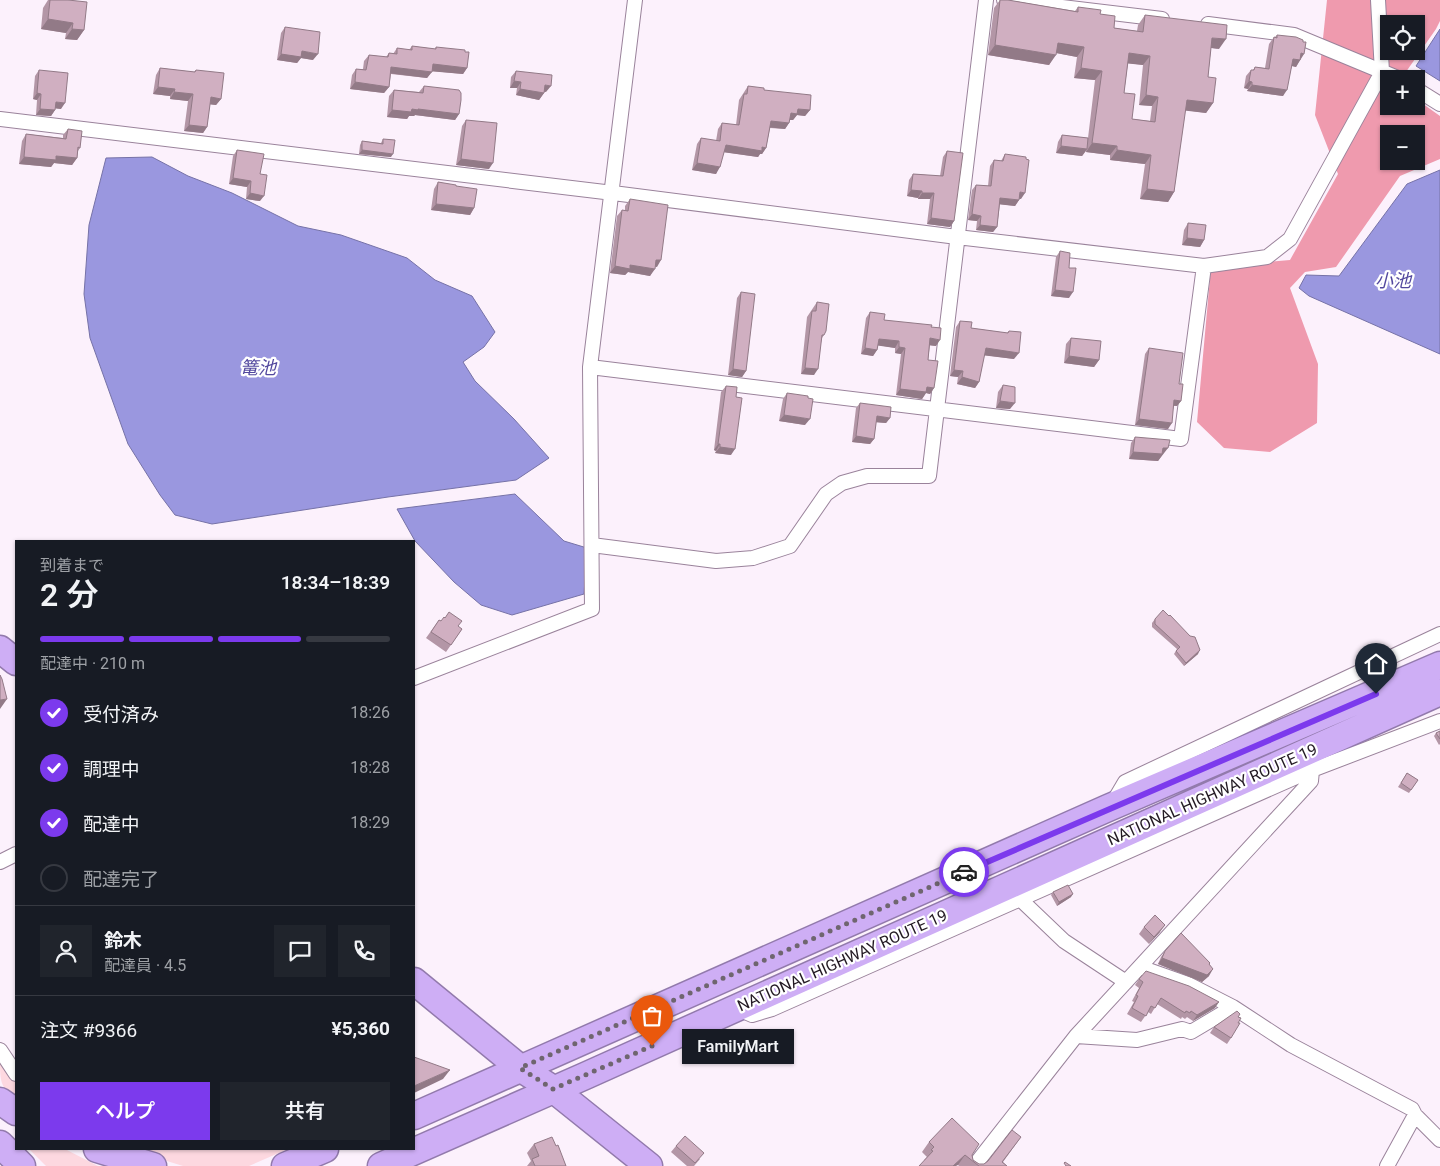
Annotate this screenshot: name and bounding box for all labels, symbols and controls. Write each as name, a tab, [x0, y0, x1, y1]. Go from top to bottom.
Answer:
map controls	[1380, 15, 1425, 170]
button: locate	[1380, 15, 1425, 60]
button: +	[1380, 70, 1425, 115]
button: −	[1380, 125, 1425, 170]
water label: 小池	[1375, 270, 1413, 291]
water label: 篭池	[240, 357, 278, 378]
text: 到着まで	[40, 556, 104, 575]
text: 18:34–18:39	[281, 571, 390, 594]
text: 2 分	[40, 576, 98, 614]
pin	[1355, 643, 1397, 694]
icon: home	[1362, 650, 1390, 678]
text: 配達中 · 210 m	[40, 654, 145, 673]
icon: check	[40, 699, 68, 727]
text: 受付済み	[83, 703, 159, 726]
text: 18:26	[350, 703, 390, 722]
street label: NATIONAL HIGHWAY ROUTE 19	[1104, 740, 1320, 849]
icon: check	[40, 754, 68, 782]
text: 調理中	[83, 758, 140, 781]
text: 18:28	[350, 758, 390, 777]
icon: check	[40, 809, 68, 837]
text: 配達中	[83, 813, 140, 836]
text: 18:29	[350, 813, 390, 832]
courier	[939, 847, 989, 897]
icon: car	[950, 858, 978, 886]
text: 配達完了	[83, 868, 159, 891]
street label: NATIONAL HIGHWAY ROUTE 19	[734, 906, 950, 1015]
button: person	[40, 925, 92, 977]
button: chat	[274, 925, 326, 977]
button: phone	[338, 925, 390, 977]
text: 鈴木	[104, 929, 142, 952]
text: 配達員 · 4.5	[104, 956, 186, 975]
pin	[631, 995, 673, 1046]
icon: bag	[638, 1002, 666, 1030]
text: ¥5,360	[332, 1017, 390, 1040]
text: 注文 #9366	[40, 1019, 137, 1042]
callout: FamilyMart	[682, 1028, 794, 1064]
text: FamilyMart	[697, 1037, 779, 1056]
button: ヘルプ	[40, 1082, 210, 1140]
button: 共有	[220, 1082, 390, 1140]

